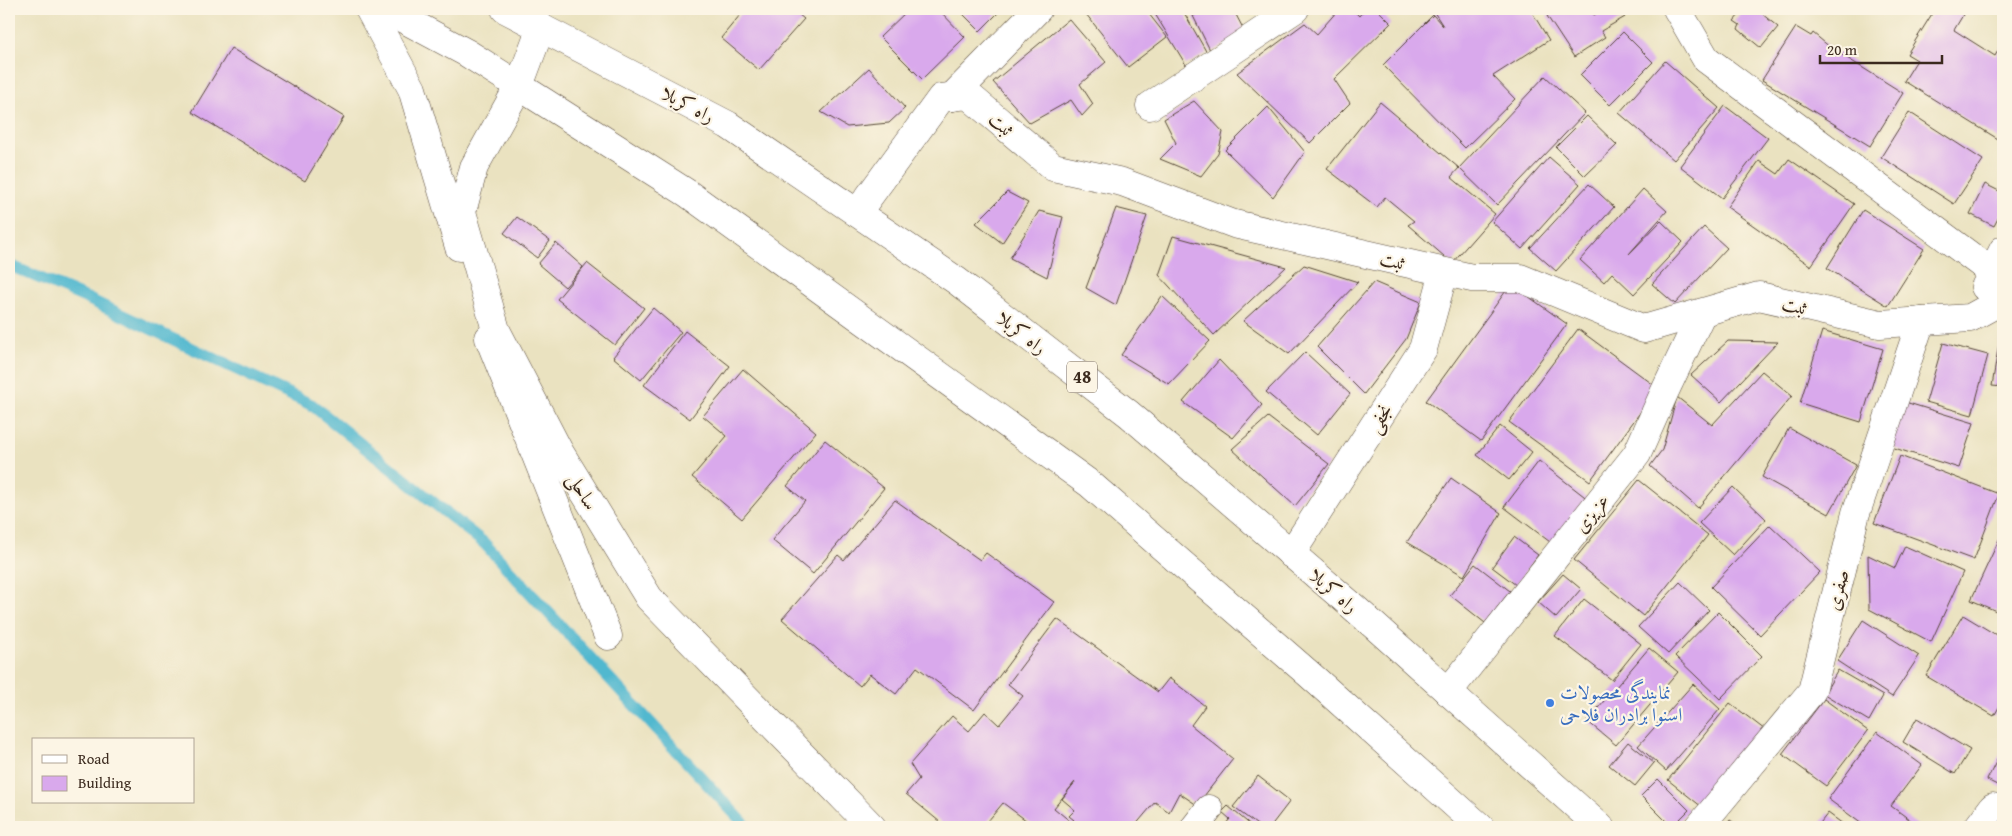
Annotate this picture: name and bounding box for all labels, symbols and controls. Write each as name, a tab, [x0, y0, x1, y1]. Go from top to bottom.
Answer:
scale bar	[1820, 32, 1942, 64]
text: 20 m	[1827, 39, 1858, 60]
street label: راه کربلا	[656, 78, 720, 130]
street label: ثبت	[983, 105, 1021, 143]
street label: ثبت	[1377, 243, 1409, 277]
street label: ثبت	[1779, 288, 1811, 322]
street label: راه کربلا	[991, 303, 1053, 361]
road number: 48	[1067, 362, 1097, 392]
street label: نجفی	[1359, 398, 1399, 438]
street label: ساحلی	[560, 467, 605, 516]
street label: عزیزی	[1567, 487, 1615, 539]
street label: راه کربلا	[1303, 561, 1365, 619]
street label: صفری	[1818, 566, 1856, 614]
place label: نمایندگی محصولات اسنوا برادران فلاحی	[1560, 678, 1682, 728]
marker: نمایندگی محصولات اسنوا برادران فلاحی	[1544, 697, 1556, 709]
legend	[32, 738, 195, 804]
text: Road	[78, 748, 109, 769]
text: Building	[78, 772, 132, 793]

